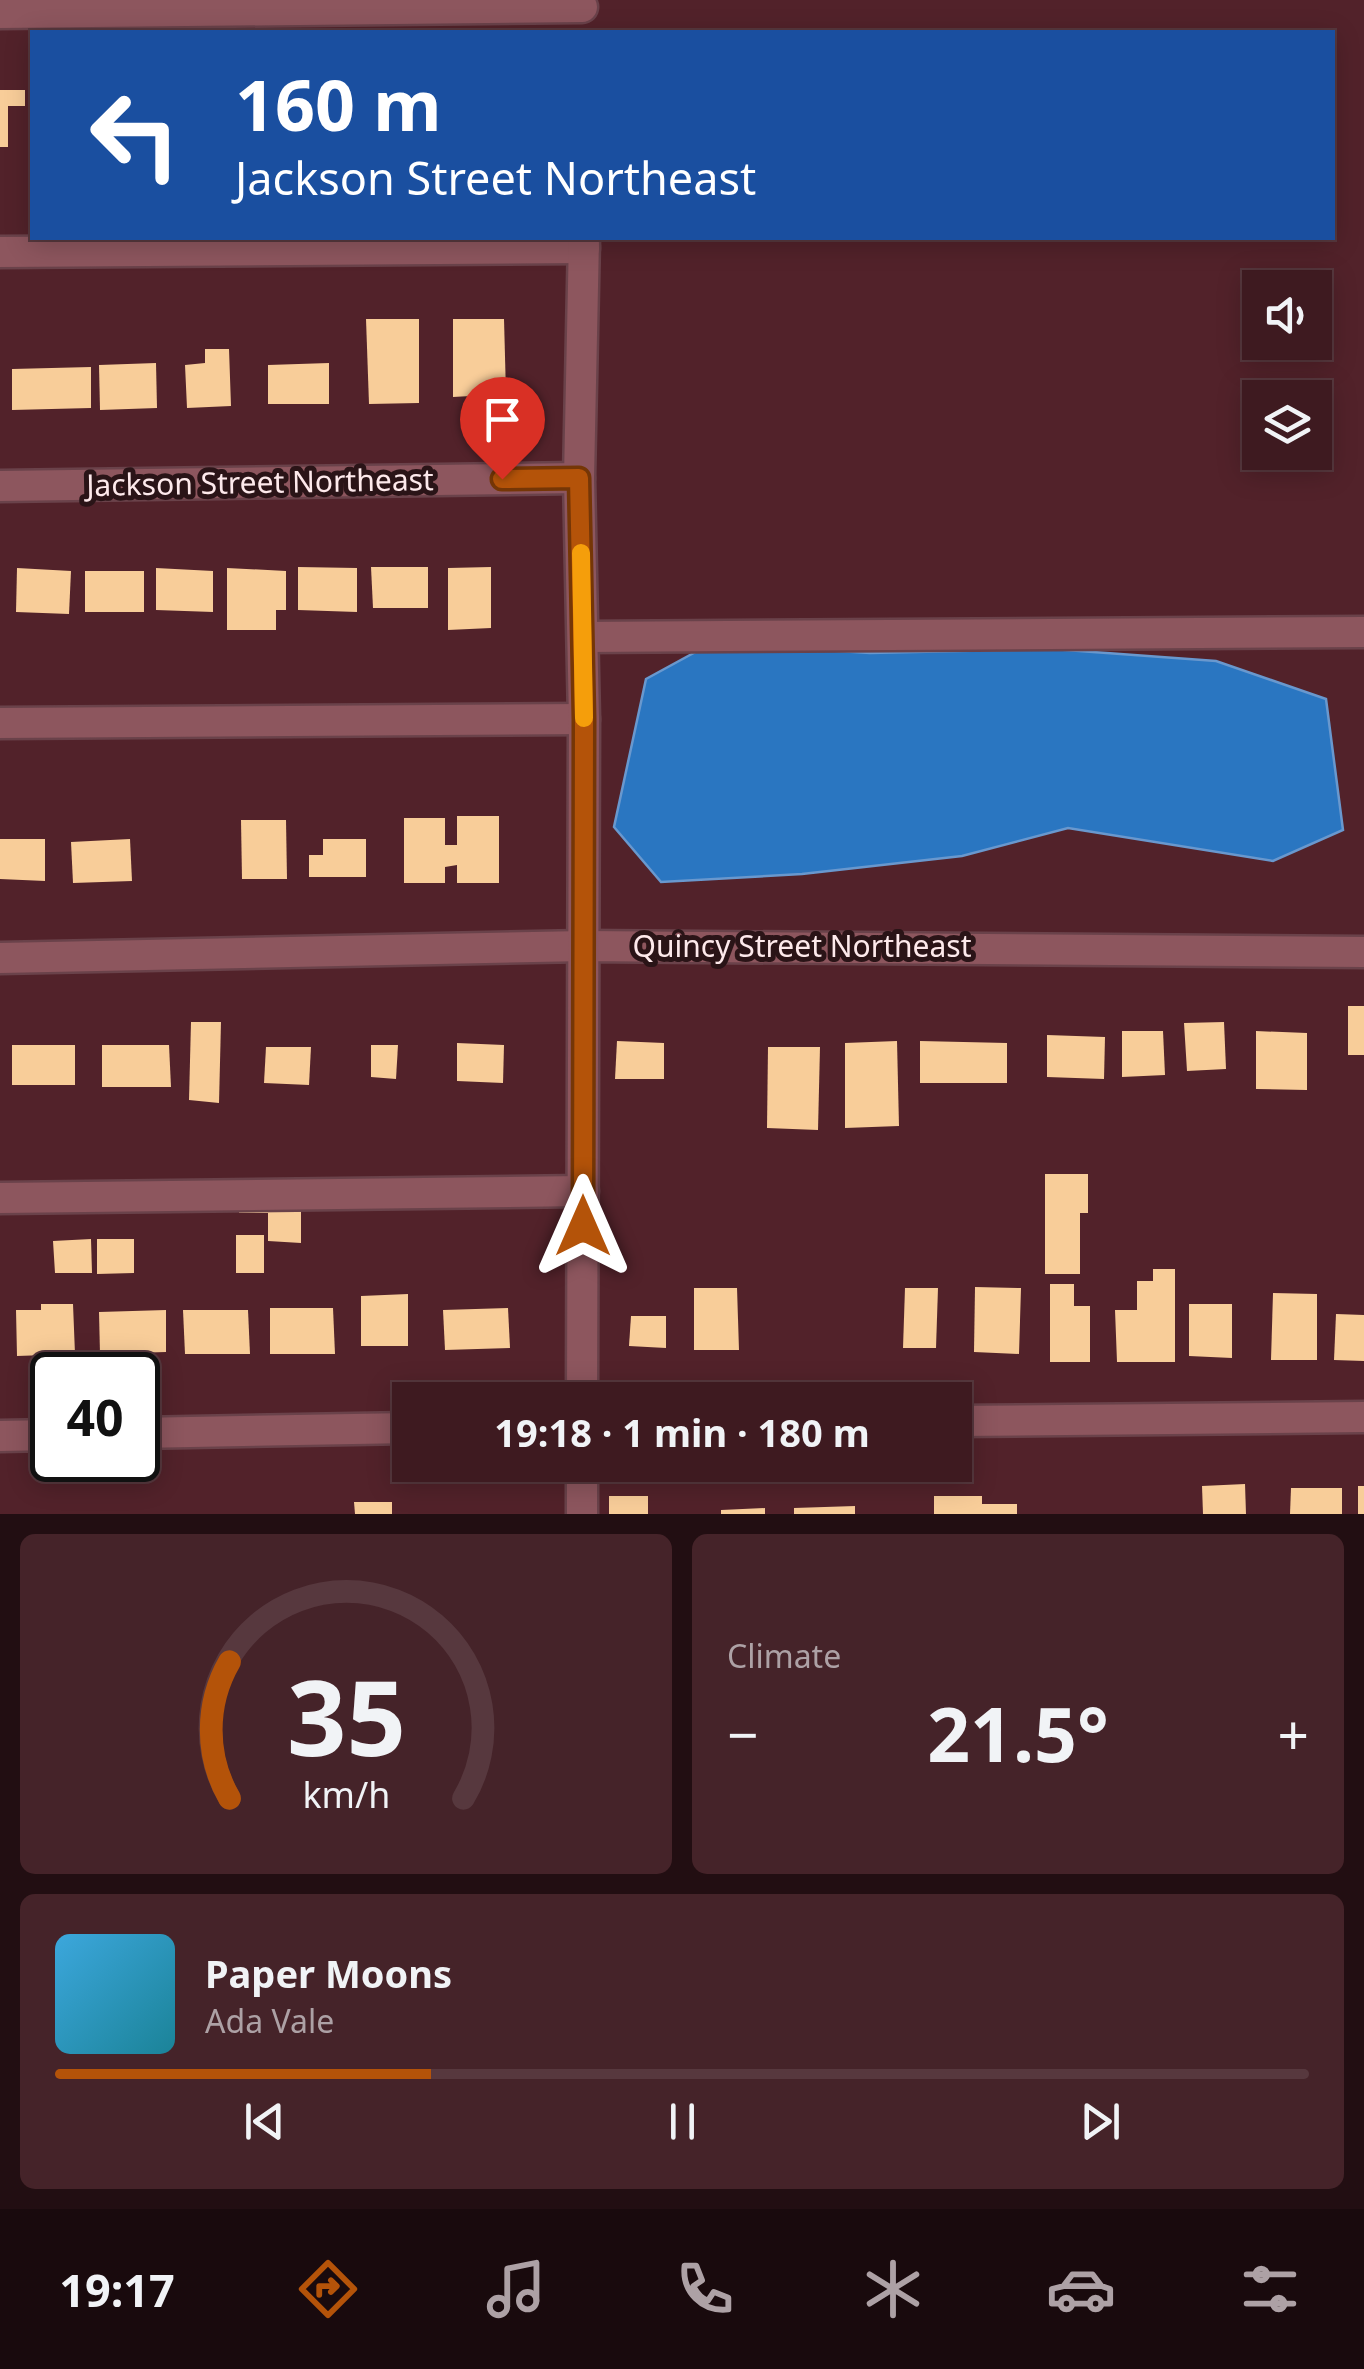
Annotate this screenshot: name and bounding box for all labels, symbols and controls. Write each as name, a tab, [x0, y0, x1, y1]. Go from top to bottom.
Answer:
text: 160 m	[235, 56, 442, 152]
icon: left	[70, 70, 200, 200]
text: Jackson Street Northeast	[235, 147, 756, 208]
map controls	[1242, 270, 1332, 470]
button: sound	[1242, 270, 1332, 360]
pin	[460, 377, 545, 480]
button: layers	[1242, 380, 1332, 470]
icon: arrive	[475, 392, 530, 447]
street label: Jackson Street Northeast	[83, 458, 434, 505]
street label: Quincy Street Northeast	[633, 925, 972, 966]
position arrow	[531, 1174, 635, 1278]
speed limit sign: 40	[30, 1352, 160, 1482]
text: 19:18 · 1 min · 180 m	[494, 1406, 870, 1458]
text: Climate	[727, 1634, 841, 1677]
text: 35	[287, 1645, 405, 1786]
text: 21.5°	[927, 1682, 1109, 1784]
text: −	[727, 1696, 758, 1771]
text: +	[1278, 1696, 1309, 1771]
text: km/h	[302, 1770, 390, 1818]
text: Paper Moons	[205, 1947, 452, 1999]
text: Ada Vale	[205, 1999, 334, 2042]
icon: previous	[237, 2094, 292, 2149]
icon: pause	[655, 2094, 710, 2149]
icon: next	[1073, 2094, 1128, 2149]
icon: directions	[293, 2254, 363, 2324]
icon: music	[481, 2254, 551, 2324]
icon: phone	[670, 2254, 740, 2324]
icon: climate	[858, 2254, 928, 2324]
icon: car	[1046, 2254, 1116, 2324]
icon: filters	[1235, 2254, 1305, 2324]
text: 19:17	[59, 2259, 175, 2320]

